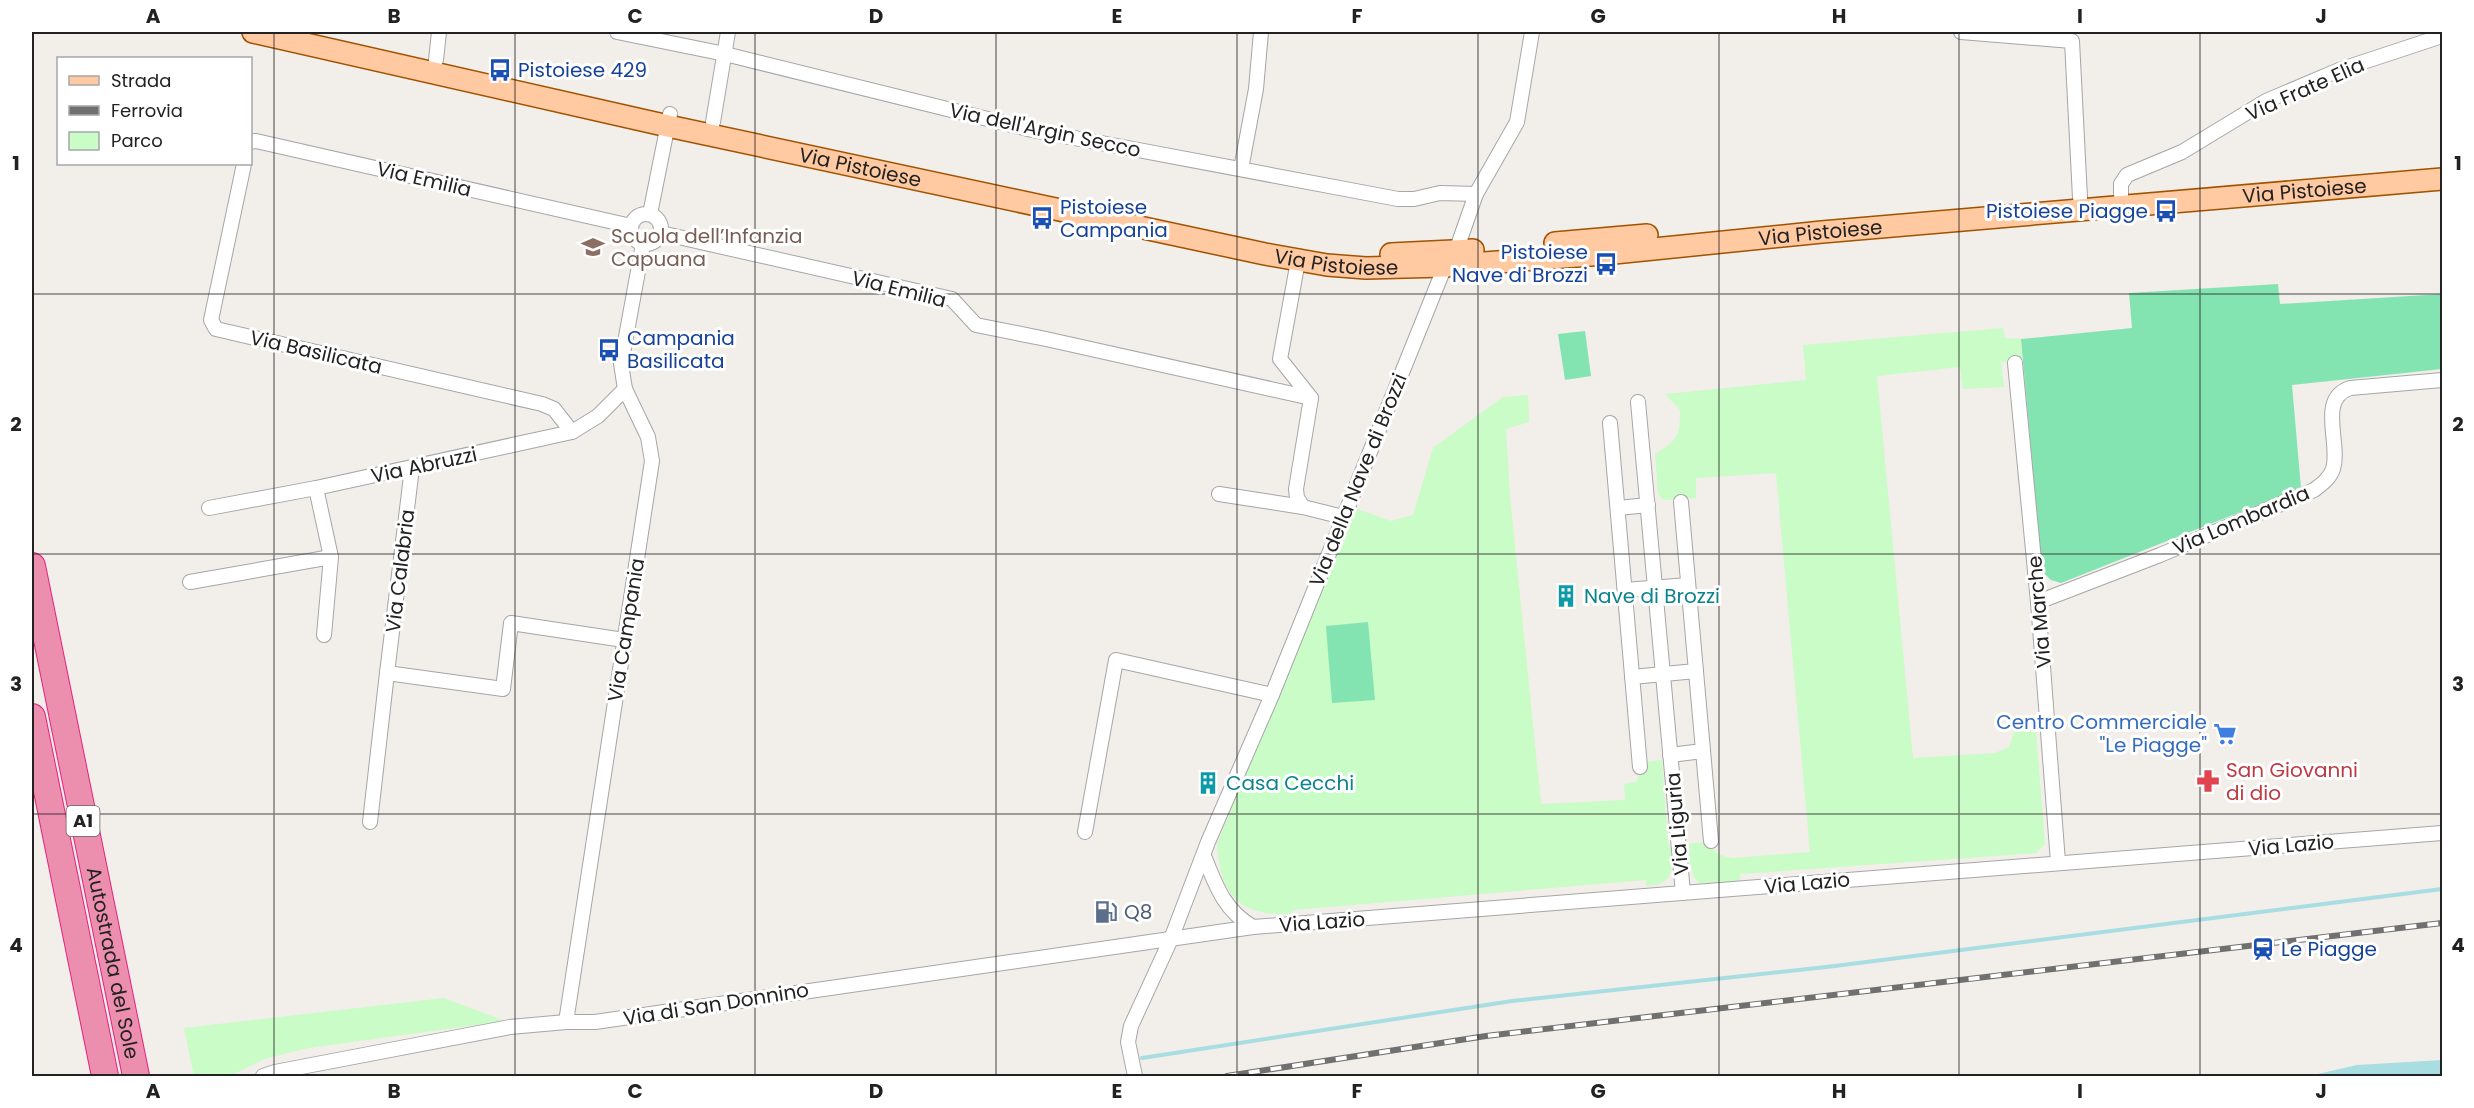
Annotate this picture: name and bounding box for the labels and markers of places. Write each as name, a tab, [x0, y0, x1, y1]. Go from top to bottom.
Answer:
place label: Pistoiese 429	[518, 56, 647, 84]
bus stop icon: Pistoiese 429	[487, 57, 513, 83]
place label: Pistoiese Campania	[1060, 193, 1168, 244]
place label: Pistoiese Piagge	[1986, 197, 2148, 225]
bus stop icon: Pistoiese Piagge	[2153, 198, 2179, 224]
bus stop icon: Pistoiese Campania	[1029, 205, 1055, 231]
place label: Scuola dell’Infanzia Capuana	[611, 222, 803, 273]
school or university icon: Scuola dell’Infanzia Capuana	[580, 234, 606, 260]
place label: Pistoiese Nave di Brozzi	[1452, 238, 1588, 289]
bus stop icon: Pistoiese Nave di Brozzi	[1593, 251, 1619, 277]
place label: Campania Basilicata	[627, 324, 735, 375]
bus stop icon: Campania Basilicata	[596, 337, 622, 363]
place label: Nave di Brozzi	[1584, 582, 1720, 610]
building icon: Nave di Brozzi	[1553, 583, 1579, 609]
place label: Centro Commerciale "Le Piagge"	[1996, 708, 2207, 759]
supermarket icon: Centro Commerciale "Le Piagge"	[2212, 721, 2238, 747]
place label: San Giovanni di dio	[2226, 756, 2358, 807]
pharmacy icon: San Giovanni di dio	[2195, 768, 2221, 794]
place label: Casa Cecchi	[1226, 769, 1354, 797]
building icon: Casa Cecchi	[1195, 770, 1221, 796]
place label: Q8	[1124, 898, 1152, 926]
fuel station icon: Q8	[1093, 899, 1119, 925]
place label: Le Piagge	[2281, 935, 2377, 963]
station icon: Le Piagge	[2250, 936, 2276, 962]

